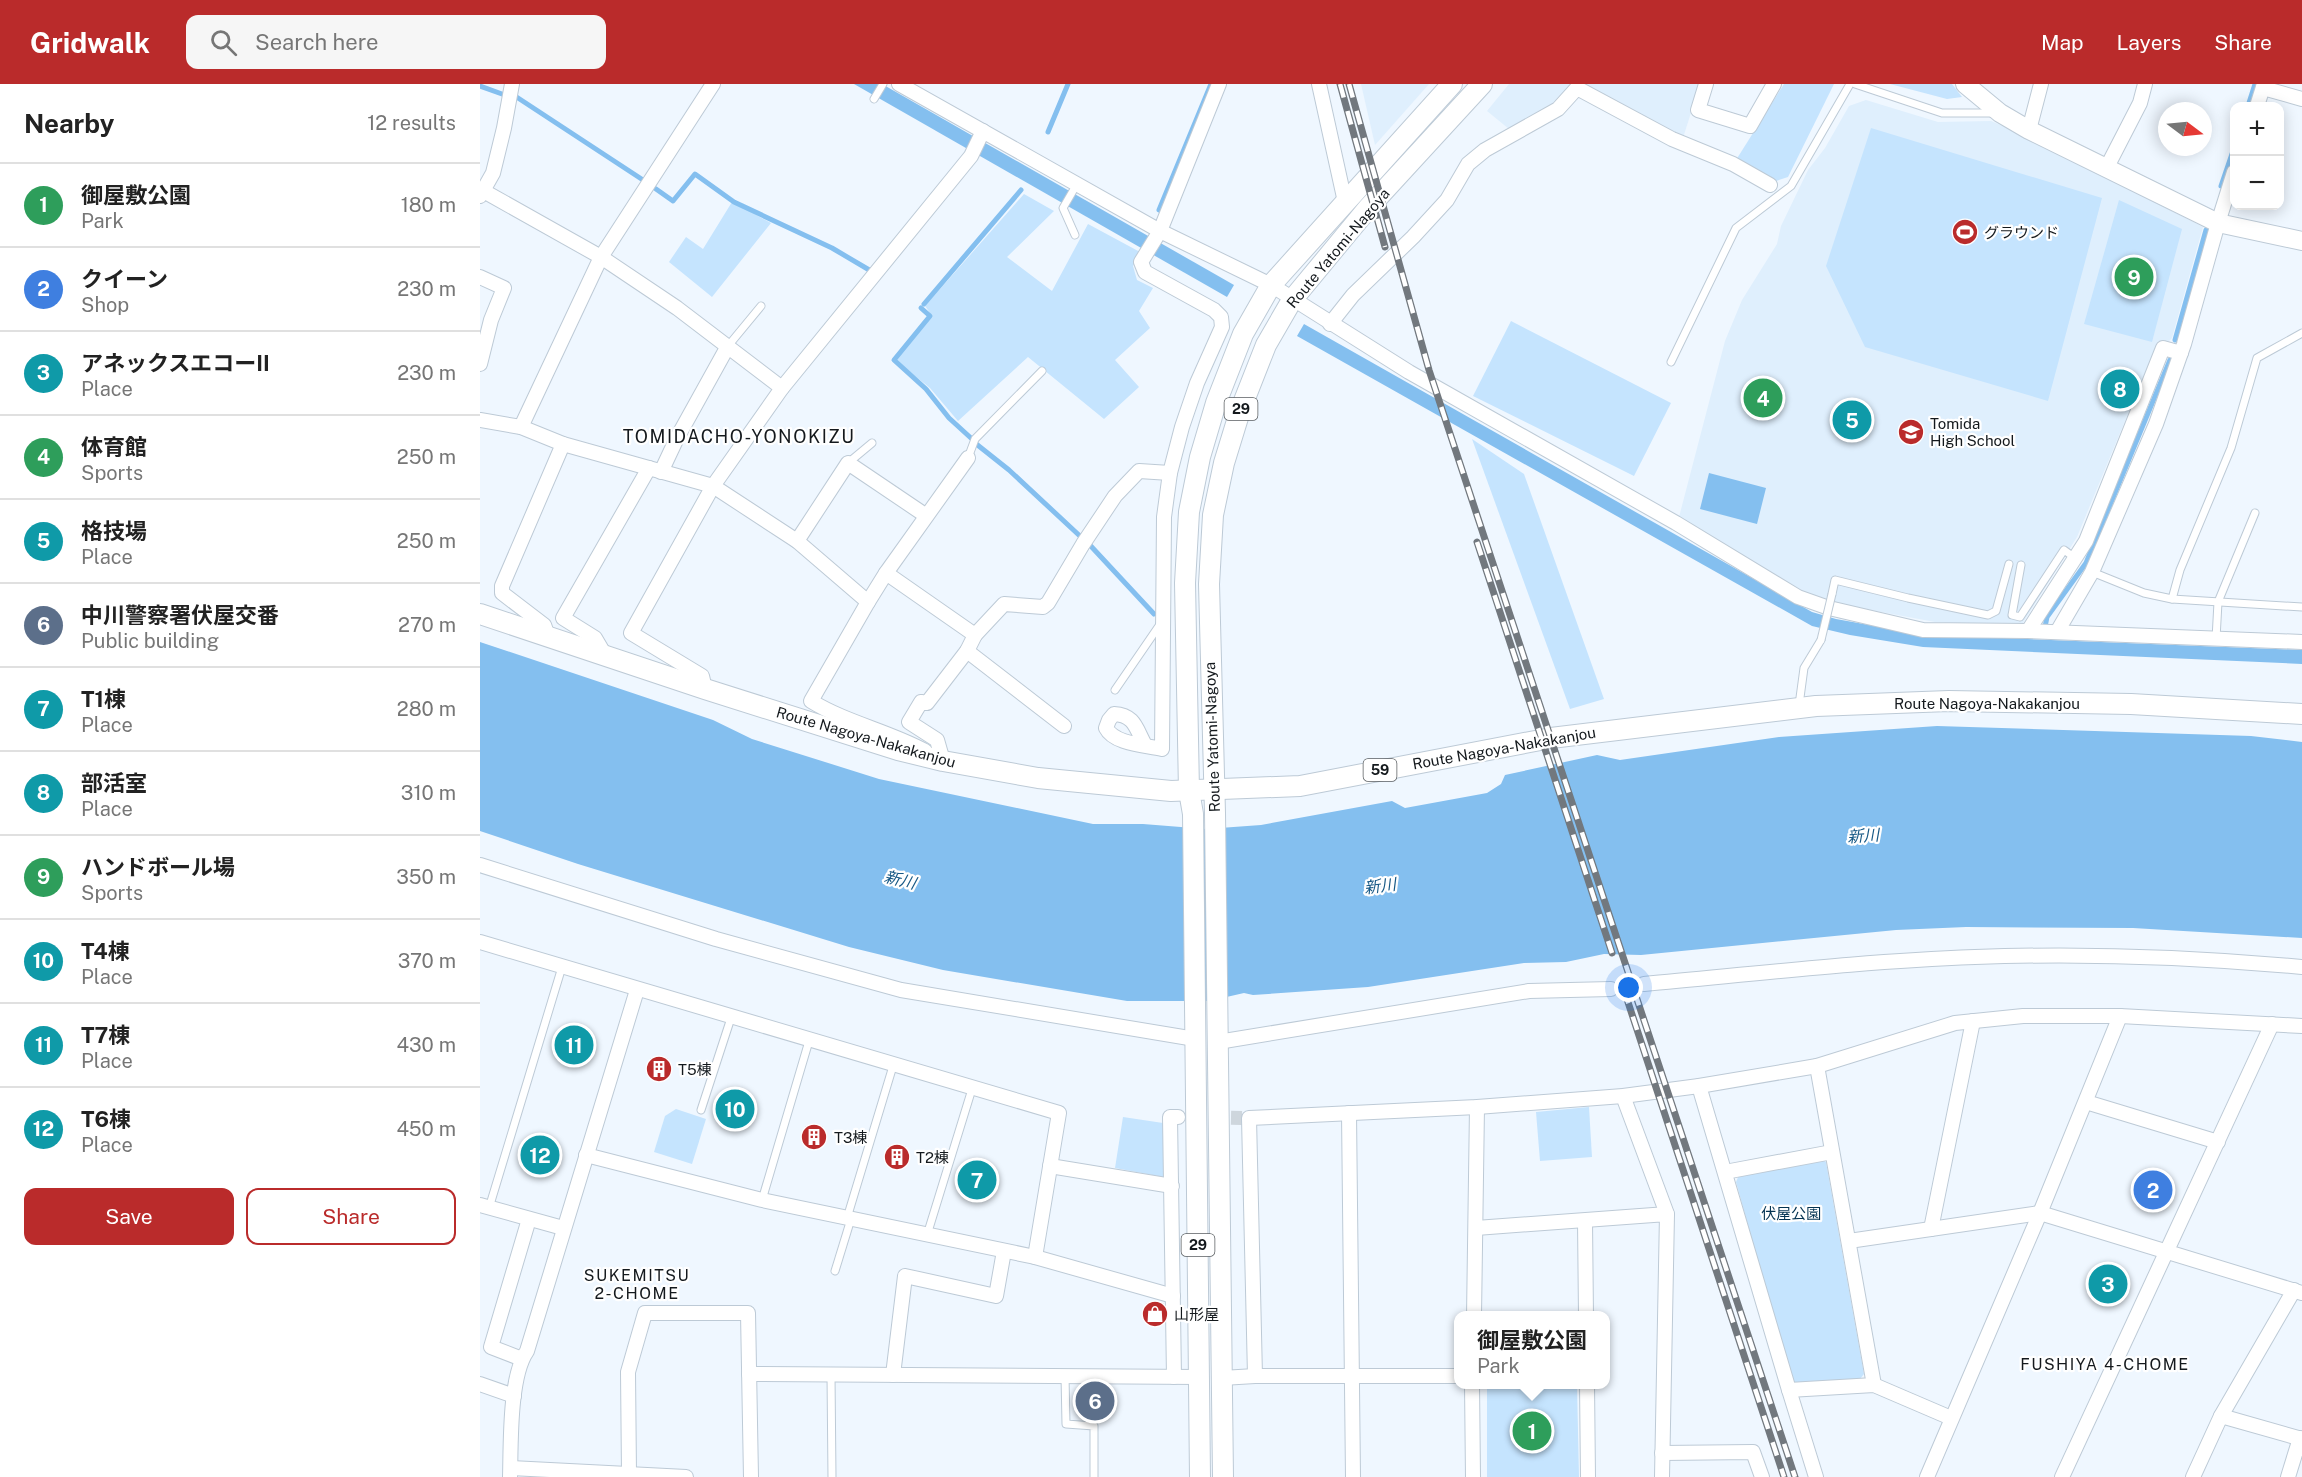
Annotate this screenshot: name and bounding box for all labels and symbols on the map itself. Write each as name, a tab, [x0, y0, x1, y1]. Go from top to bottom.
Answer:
north arrow	[2158, 102, 2212, 156]
street label: Route Yatomi-Nagoya	[1283, 185, 1393, 311]
sports icon: グラウンド	[1950, 217, 1980, 247]
place label: グラウンド	[1984, 224, 2059, 241]
pin: 9	[2114, 254, 2154, 300]
pin: 8	[2100, 366, 2140, 412]
pin: 4	[1744, 376, 1782, 420]
road number: 29	[1224, 398, 1257, 420]
pin: 5	[1832, 398, 1872, 442]
place label: Tomida High School	[1930, 415, 2015, 449]
school or university icon: Tomida High School	[1896, 417, 1926, 447]
district label: TOMIDACHO-YONOKIZU	[623, 426, 855, 447]
street label: Route Yatomi-Nagoya	[1201, 662, 1223, 812]
street label: Route Nagoya-Nakakanjou	[1894, 695, 2080, 712]
street label: Route Nagoya-Nakakanjou	[774, 703, 958, 771]
street label: Route Nagoya-Nakakanjou	[1411, 723, 1597, 773]
road number: 59	[1364, 759, 1396, 781]
water label: 新川	[1846, 825, 1882, 847]
water label: 新川	[882, 867, 920, 894]
water label: 新川	[1363, 874, 1399, 897]
your location	[1614, 973, 1643, 1002]
pin: 11	[554, 1022, 593, 1068]
building icon: T5棟	[644, 1054, 674, 1084]
place label: T5棟	[678, 1061, 712, 1078]
pin: 10	[716, 1086, 754, 1132]
building icon: T3棟	[799, 1122, 829, 1152]
place label: T3棟	[834, 1129, 867, 1146]
pin: 12	[520, 1132, 560, 1178]
building icon: T2棟	[882, 1142, 912, 1172]
place label: T2棟	[916, 1149, 949, 1166]
pin: 7	[958, 1158, 996, 1202]
pin: 2	[2134, 1168, 2172, 1212]
park label: 伏屋公園	[1761, 1205, 1821, 1222]
road number: 29	[1182, 1234, 1214, 1256]
pin: 3	[2088, 1262, 2128, 1306]
district label: SUKEMITSU 2-CHOME	[584, 1266, 690, 1303]
shop icon: 山形屋	[1140, 1299, 1170, 1329]
place label: 山形屋	[1174, 1306, 1219, 1323]
district label: FUSHIYA 4-CHOME	[2020, 1355, 2190, 1374]
pin: 6	[1076, 1378, 1114, 1424]
pin: 1	[1512, 1408, 1552, 1454]

